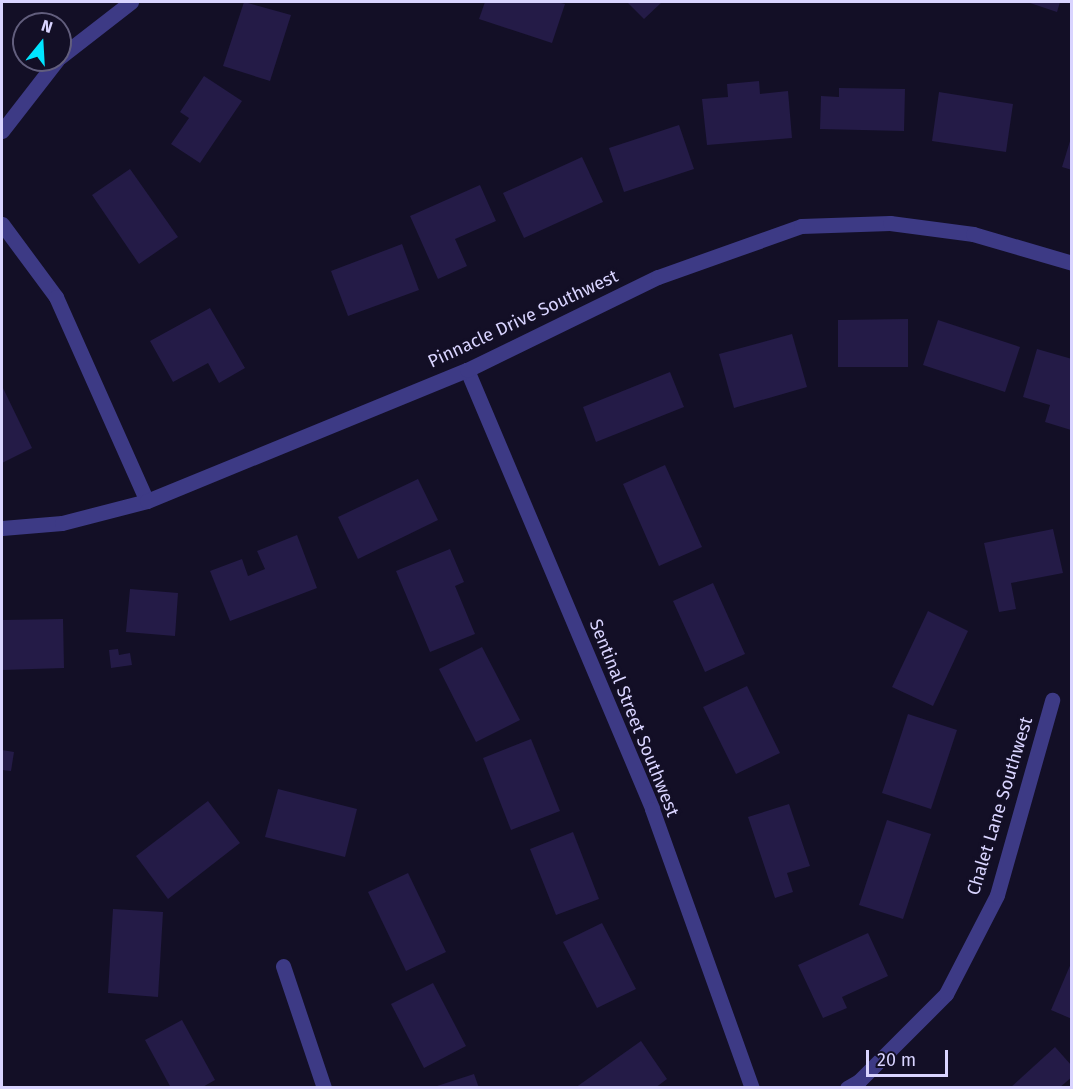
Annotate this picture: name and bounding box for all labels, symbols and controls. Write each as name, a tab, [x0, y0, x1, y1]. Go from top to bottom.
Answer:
north arrow	[12, 12, 72, 72]
text: N	[39, 16, 55, 37]
street label: Pinnacle Drive Southwest	[425, 265, 621, 373]
street label: Sentinal Street Southwest	[584, 616, 684, 820]
street label: Chalet Lane Southwest	[963, 714, 1037, 898]
scale bar	[869, 1038, 952, 1076]
text: 20 m	[877, 1049, 916, 1071]

